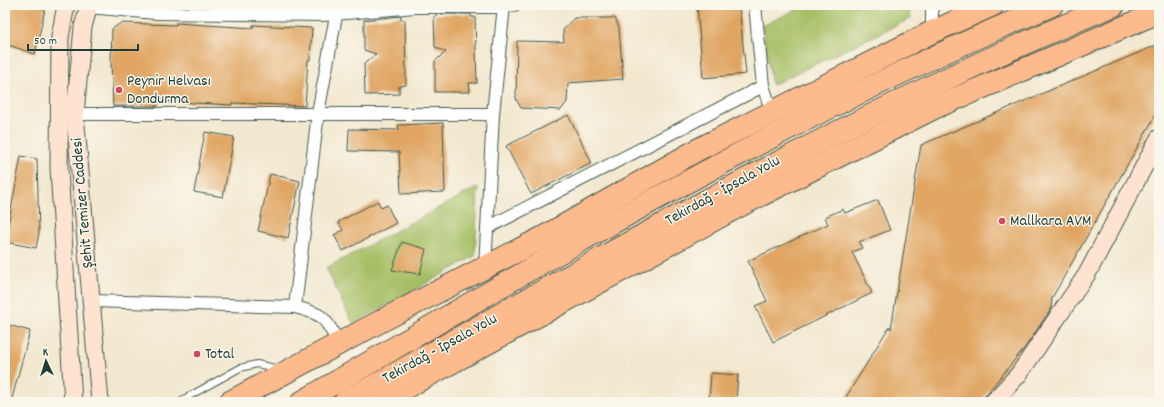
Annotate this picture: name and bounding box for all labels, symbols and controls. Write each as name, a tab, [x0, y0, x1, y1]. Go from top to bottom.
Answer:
scale bar	[28, 26, 138, 52]
text: 50 m	[34, 33, 57, 50]
place label: Peynir Helvası Dondurma	[127, 70, 211, 111]
marker: Peynir Helvası Dondurma	[114, 85, 124, 95]
street label: Şehit Temizer Caddesi	[66, 137, 100, 269]
street label: Tekirdağ - İpsala Yolu	[661, 150, 785, 232]
place label: Mallkara AVM	[1010, 210, 1091, 233]
marker: Mallkara AVM	[997, 216, 1007, 226]
street label: Tekirdağ - İpsala Yolu	[378, 308, 502, 390]
north arrow	[26, 341, 66, 381]
place label: Total	[205, 343, 234, 366]
text: K	[42, 345, 49, 361]
marker: Total	[192, 349, 202, 359]

